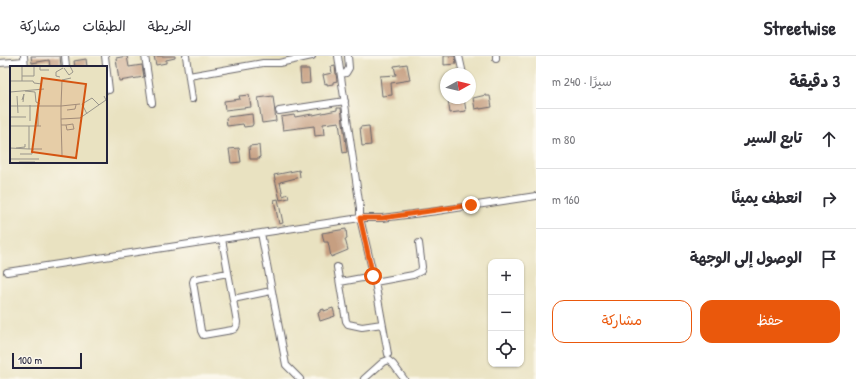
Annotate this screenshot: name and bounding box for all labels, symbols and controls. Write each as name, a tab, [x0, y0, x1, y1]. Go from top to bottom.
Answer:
text: Streetwise	[764, 15, 836, 41]
text: مشاركة	[20, 16, 60, 35]
text: الطبقات	[82, 16, 126, 35]
text: الخريطة	[148, 16, 191, 35]
inset map	[10, 66, 107, 163]
north arrow	[440, 68, 476, 104]
text: 3 دقيقة	[789, 69, 840, 92]
text: سيرًا · 240 m	[552, 72, 612, 90]
text: تابع السير	[745, 127, 802, 148]
icon: ahead	[818, 128, 840, 150]
text: 80 m	[552, 130, 575, 148]
text: انعطف يمينًا	[732, 187, 802, 208]
icon: right	[818, 188, 840, 210]
text: 160 m	[552, 190, 580, 208]
route end	[462, 196, 480, 214]
text: الوصول إلى الوجهة	[690, 247, 802, 268]
icon: arrive	[818, 248, 840, 270]
map controls	[488, 259, 524, 367]
button: +	[488, 259, 524, 295]
route start	[364, 267, 382, 285]
button: −	[488, 295, 524, 331]
button: مشاركة	[552, 300, 692, 343]
button: حفظ	[700, 300, 840, 343]
button: locate	[488, 331, 524, 367]
scale bar	[12, 351, 82, 370]
text: 100 m	[18, 353, 42, 367]

